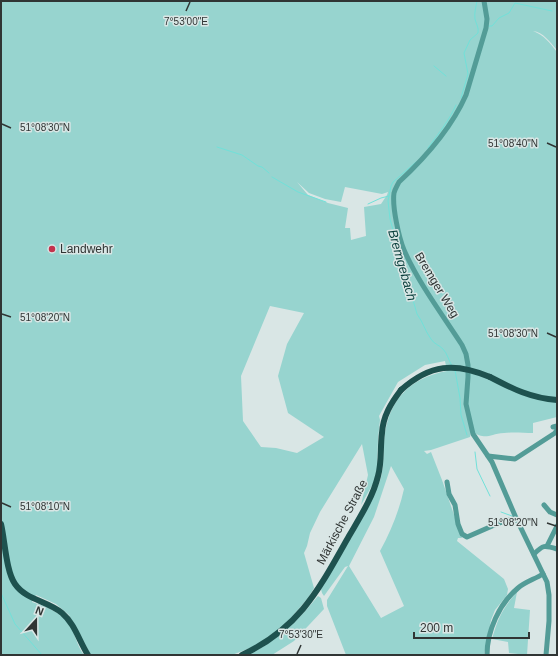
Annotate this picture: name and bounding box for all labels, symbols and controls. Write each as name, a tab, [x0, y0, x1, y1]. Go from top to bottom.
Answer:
text: 7°53'00"E	[164, 16, 208, 27]
text: 51°08'30"N	[20, 122, 70, 133]
text: 51°08'40"N	[488, 138, 538, 149]
water label: Bremgebach	[385, 228, 420, 303]
place label: Landwehr	[60, 242, 113, 256]
marker: Landwehr	[47, 244, 57, 254]
street label: Bremger Weg	[412, 250, 462, 320]
text: 51°08'20"N	[20, 312, 70, 323]
text: 51°08'30"N	[488, 328, 538, 339]
street label: Märkische Straße	[314, 477, 370, 567]
text: 51°08'10"N	[20, 501, 70, 512]
text: 51°08'20"N	[488, 517, 538, 528]
north arrow	[16, 600, 56, 640]
text: N	[34, 604, 45, 618]
scale bar	[414, 614, 529, 640]
text: 200 m	[420, 621, 453, 635]
text: 7°53'30"E	[279, 629, 323, 640]

